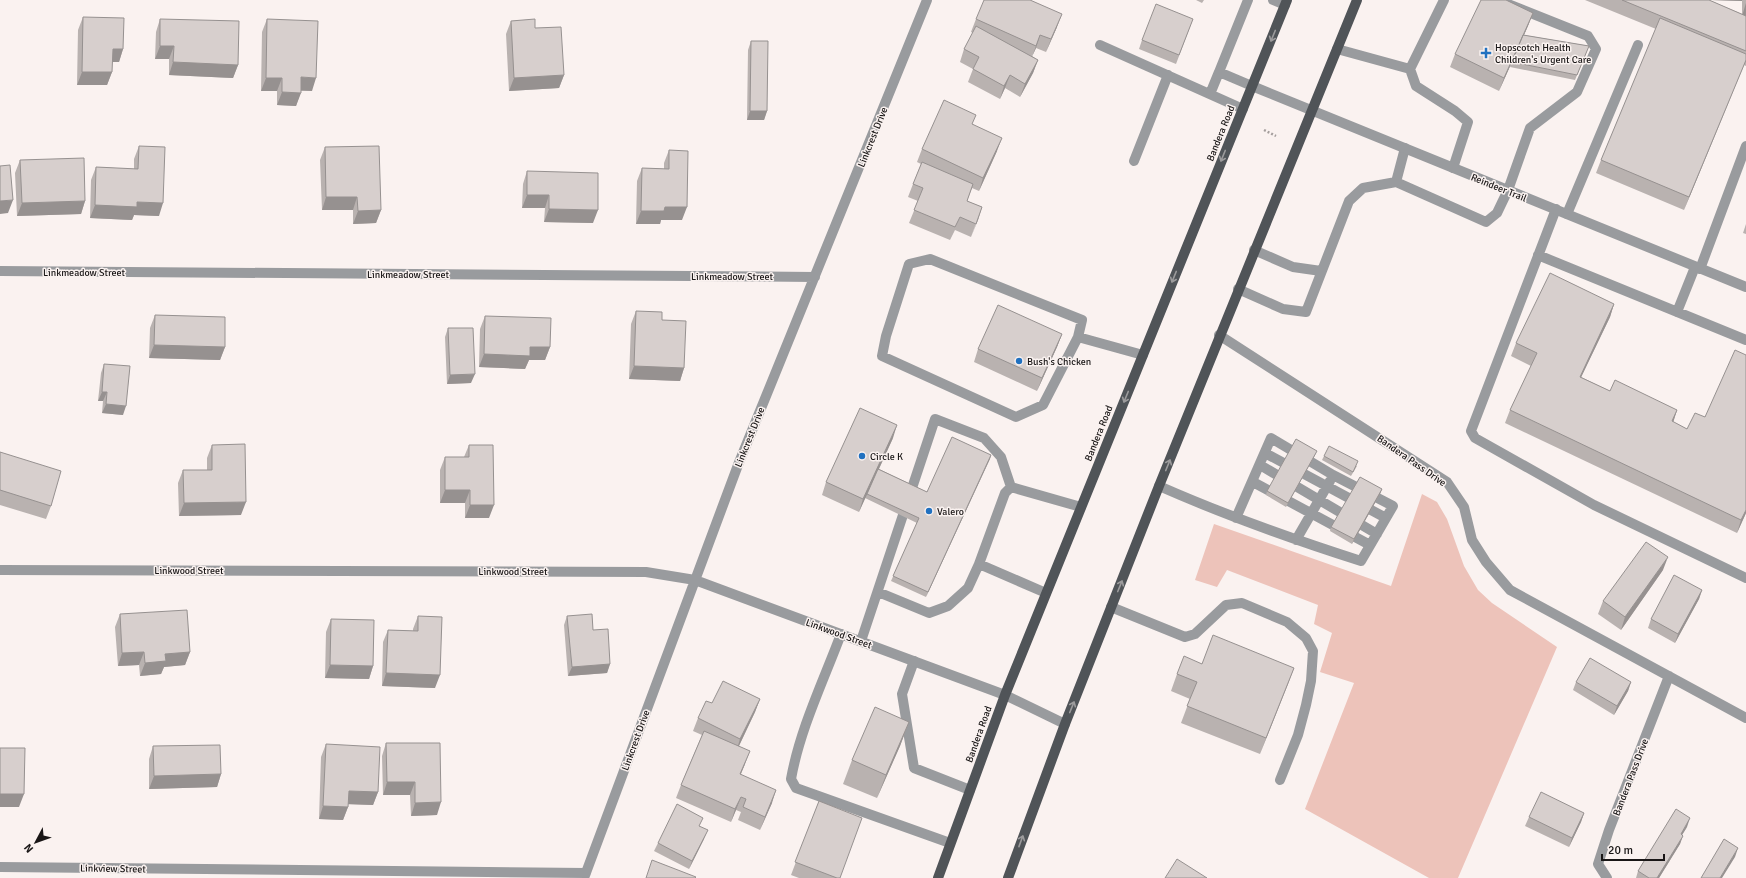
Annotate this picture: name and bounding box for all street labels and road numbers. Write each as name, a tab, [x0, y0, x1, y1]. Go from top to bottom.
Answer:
street label: Bandera Road	[1204, 104, 1238, 163]
street label: Linkcrest Drive	[855, 106, 890, 169]
street label: Reindeer Trail	[1469, 171, 1528, 205]
street label: Linkmeadow Street	[43, 267, 126, 279]
street label: Linkmeadow Street	[367, 269, 450, 281]
street label: Linkmeadow Street	[691, 271, 774, 283]
street label: Bandera Road	[1082, 404, 1116, 463]
street label: Linkcrest Drive	[732, 406, 767, 469]
street label: Bandera Pass Drive	[1375, 432, 1448, 489]
street label: Linkwood Street	[154, 565, 224, 577]
street label: Linkwood Street	[478, 566, 548, 578]
street label: Linkwood Street	[804, 616, 874, 652]
street label: Bandera Road	[963, 704, 995, 764]
street label: Linkcrest Drive	[619, 708, 652, 772]
street label: Bandera Pass Drive	[1611, 737, 1651, 818]
street label: Linkview Street	[80, 862, 146, 876]

